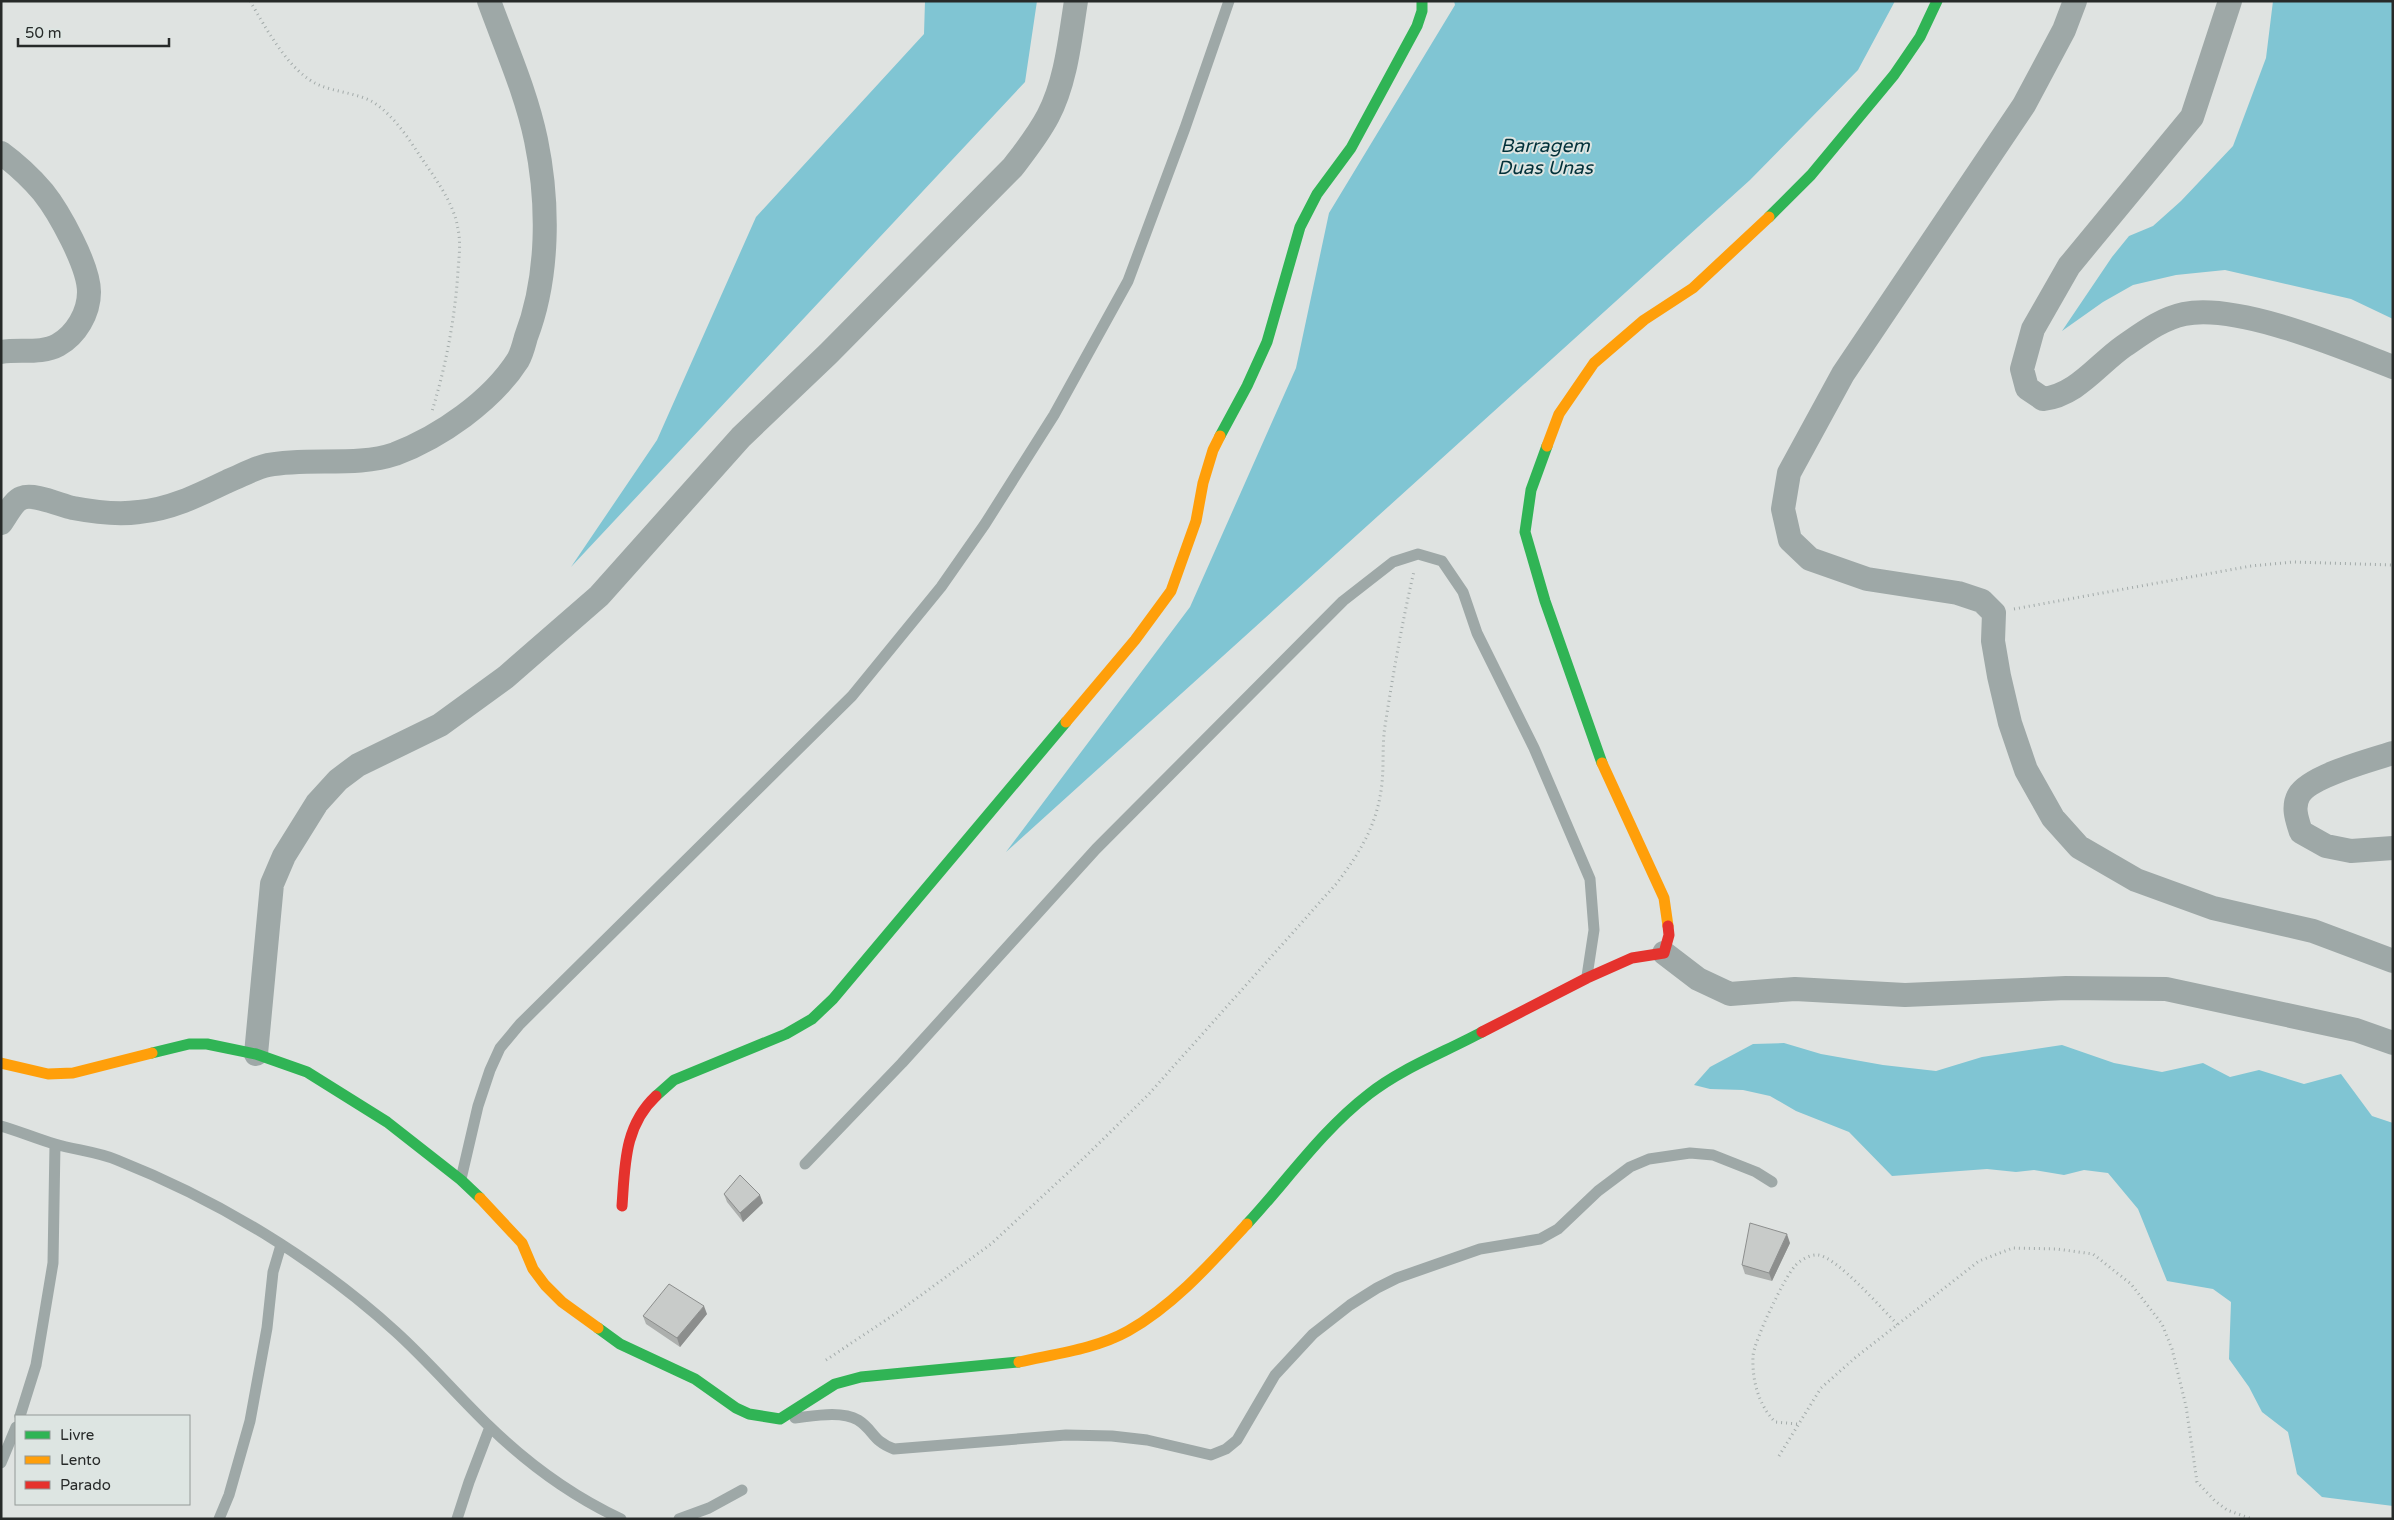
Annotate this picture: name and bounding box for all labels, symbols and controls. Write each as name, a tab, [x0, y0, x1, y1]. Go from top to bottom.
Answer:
scale bar	[18, 15, 169, 47]
text: 50 m	[25, 24, 62, 42]
water label: Barragem Duas Unas	[1497, 135, 1595, 179]
legend	[15, 1415, 190, 1505]
text: Livre	[60, 1426, 94, 1444]
text: Lento	[60, 1451, 101, 1469]
text: Parado	[60, 1476, 111, 1494]

